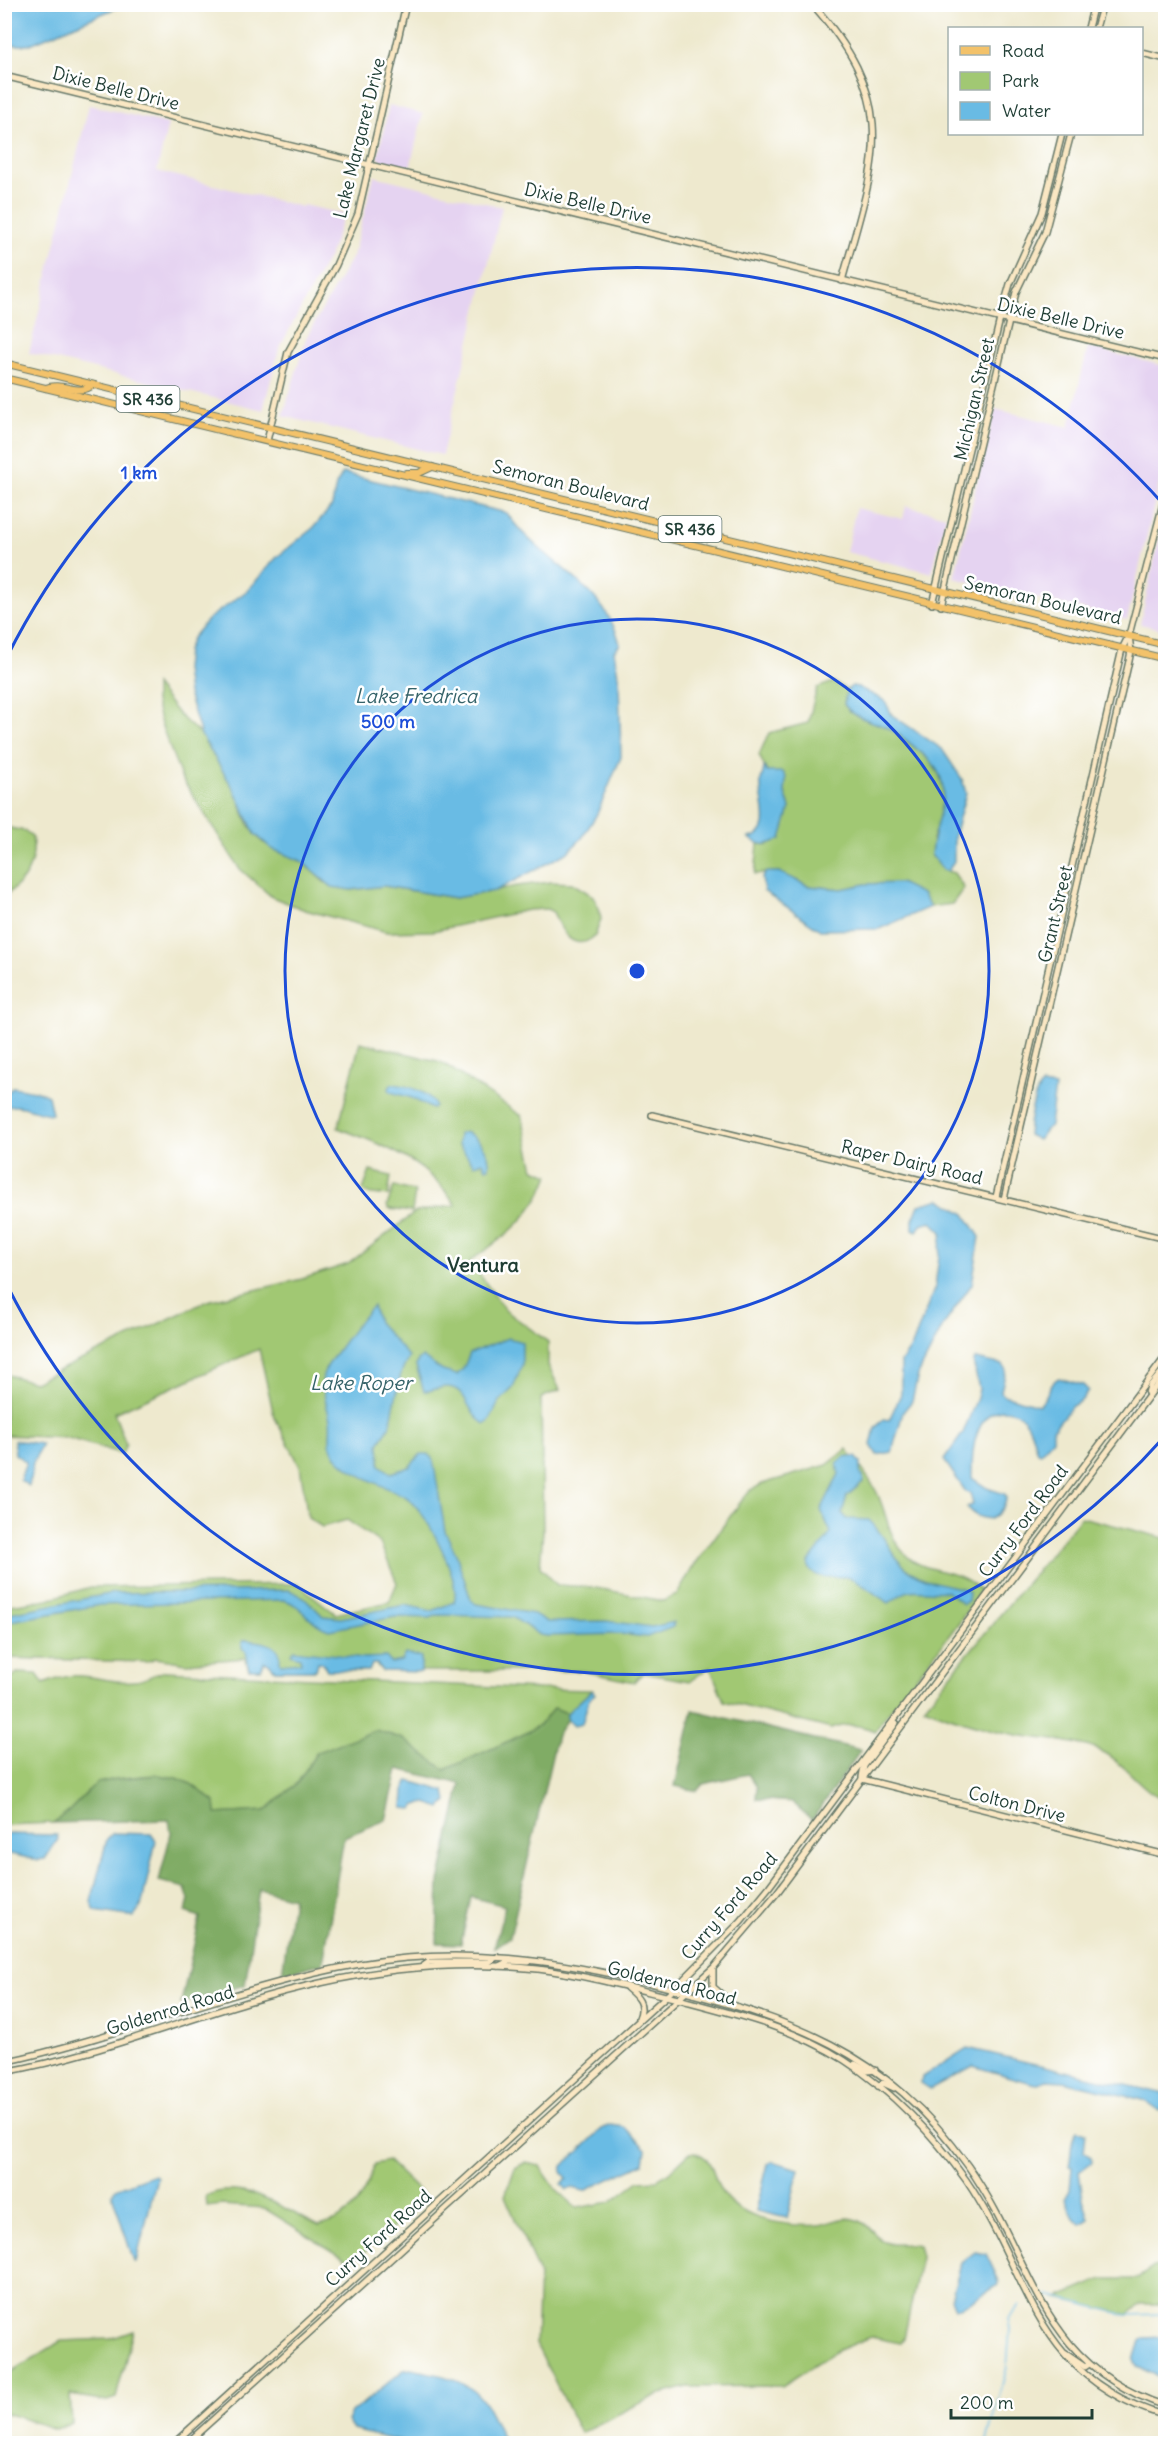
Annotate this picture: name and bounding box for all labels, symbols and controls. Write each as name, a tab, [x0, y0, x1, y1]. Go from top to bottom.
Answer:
legend	[948, 27, 1143, 135]
text: Road	[1002, 39, 1045, 62]
street label: Lake Margaret Drive	[328, 55, 390, 221]
street label: Dixie Belle Drive	[50, 61, 182, 115]
text: Park	[1002, 69, 1039, 92]
text: Water	[1002, 99, 1052, 122]
street label: Dixie Belle Drive	[522, 177, 654, 229]
street label: Dixie Belle Drive	[995, 292, 1127, 344]
street label: Michigan Street	[949, 335, 999, 463]
road number: SR 436	[116, 386, 180, 412]
street label: Semoran Boulevard	[490, 454, 652, 516]
text: 1 km	[121, 461, 157, 484]
road number: SR 436	[658, 516, 722, 542]
street label: Semoran Boulevard	[962, 571, 1124, 629]
water label: Lake Fredrica	[355, 683, 479, 708]
text: 500 m	[361, 710, 415, 733]
street label: Grant Street	[1033, 863, 1077, 965]
centre of rings	[627, 961, 647, 981]
street label: Raper Dairy Road	[839, 1135, 985, 1190]
district label: Ventura	[447, 1252, 519, 1277]
water label: Lake Roper	[310, 1370, 415, 1395]
street label: Curry Ford Road	[973, 1460, 1073, 1582]
street label: Colton Drive	[966, 1781, 1068, 1827]
street label: Curry Ford Road	[676, 1847, 782, 1964]
street label: Goldenrod Road	[605, 1956, 739, 2010]
street label: Goldenrod Road	[103, 1980, 237, 2040]
street label: Curry Ford Road	[320, 2184, 436, 2292]
scale bar	[951, 2382, 1092, 2420]
text: 200 m	[960, 2391, 1014, 2414]

